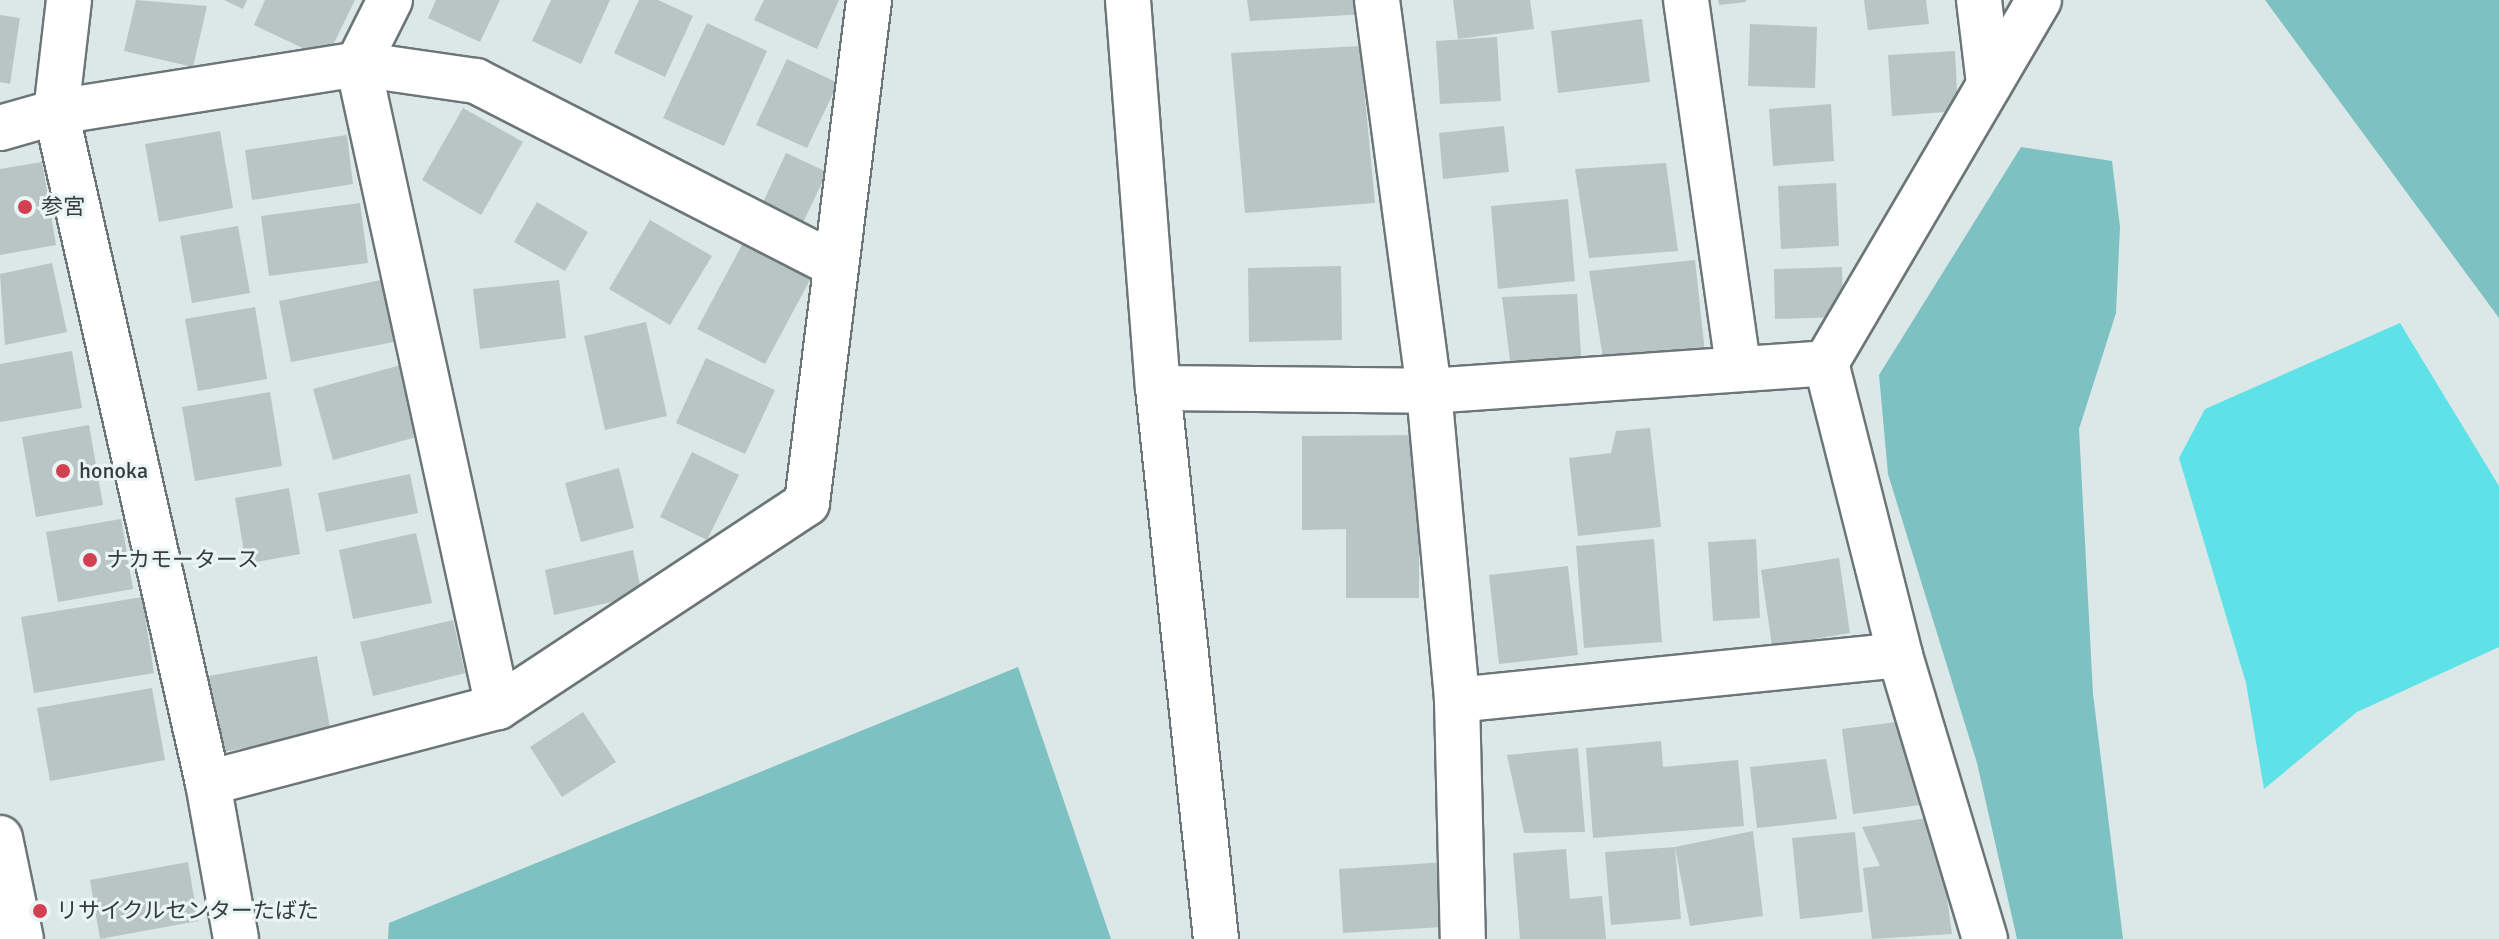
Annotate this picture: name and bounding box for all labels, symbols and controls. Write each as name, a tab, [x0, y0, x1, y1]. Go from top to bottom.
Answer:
place label: 参宮	[41, 194, 85, 220]
marker: 参宮	[16, 198, 34, 216]
place label: honoka	[79, 458, 148, 484]
marker: honoka	[54, 462, 72, 480]
place label: ナカモータース	[106, 547, 260, 573]
marker: ナカモータース	[81, 551, 99, 569]
place label: リサイクルセンターたばた	[56, 898, 320, 924]
marker: リサイクルセンターたばた	[31, 902, 49, 920]

